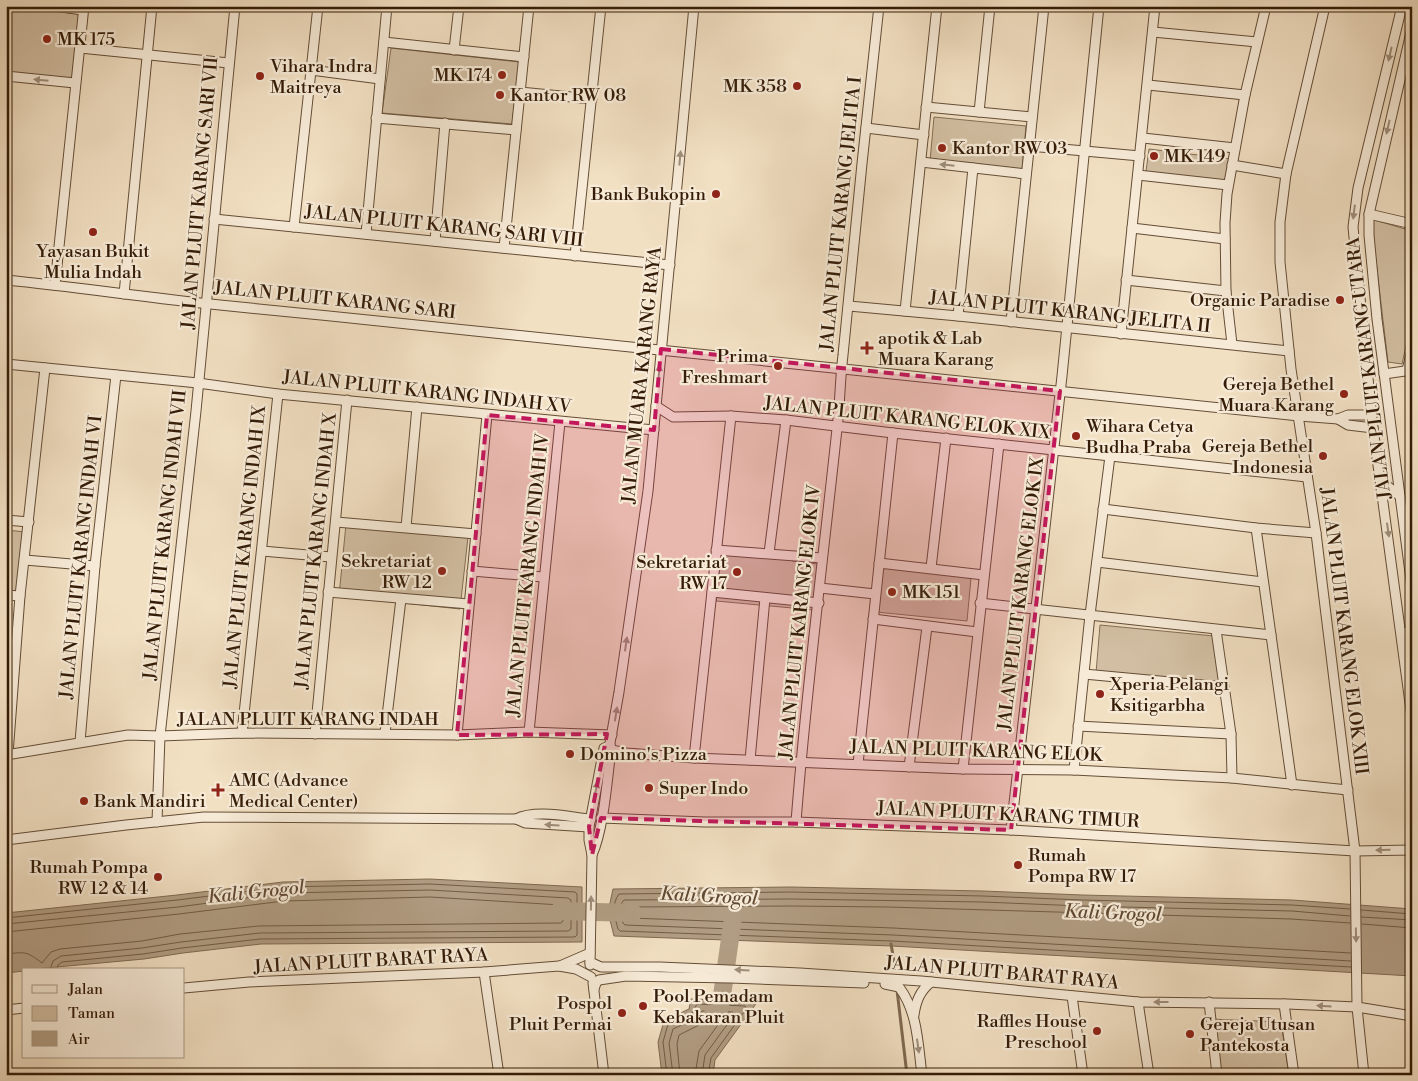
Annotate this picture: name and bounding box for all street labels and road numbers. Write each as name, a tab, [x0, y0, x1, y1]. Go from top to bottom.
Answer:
street label: JALAN PLUIT KARANG SARI VII	[177, 56, 223, 331]
street label: JALAN PLUIT KARANG JELITA I	[815, 75, 867, 353]
street label: JALAN PLUIT KARANG SARI VIII	[303, 200, 585, 252]
street label: JALAN PLUIT KARANG UTARA	[1341, 235, 1397, 501]
street label: JALAN MUARA KARANG RAYA	[617, 245, 667, 506]
street label: JALAN PLUIT KARANG SARI	[212, 276, 457, 324]
street label: JALAN PLUIT KARANG JELITA II	[927, 286, 1212, 338]
street label: JALAN PLUIT KARANG INDAH XV	[281, 365, 573, 419]
street label: JALAN PLUIT KARANG INDAH VII	[138, 389, 192, 682]
street label: JALAN PLUIT KARANG ELOK XIX	[762, 391, 1052, 445]
street label: JALAN PLUIT KARANG INDAH IX	[219, 404, 271, 690]
street label: JALAN PLUIT KARANG INDAH X	[290, 411, 342, 691]
street label: JALAN PLUIT KARANG INDAH VI	[55, 414, 107, 701]
street label: JALAN PLUIT KARANG INDAH IV	[502, 432, 554, 719]
street label: JALAN PLUIT KARANG ELOK IX	[993, 455, 1049, 733]
street label: JALAN PLUIT KARANG ELOK IV	[774, 483, 826, 762]
street label: JALAN PLUIT KARANG ELOK XIII	[1315, 485, 1373, 776]
street label: JALAN PLUIT KARANG INDAH	[176, 708, 439, 731]
street label: JALAN PLUIT KARANG ELOK	[848, 735, 1105, 767]
street label: JALAN PLUIT KARANG TIMUR	[875, 797, 1140, 833]
street label: JALAN PLUIT BARAT RAYA	[252, 943, 490, 979]
street label: JALAN PLUIT BARAT RAYA	[883, 951, 1121, 995]

